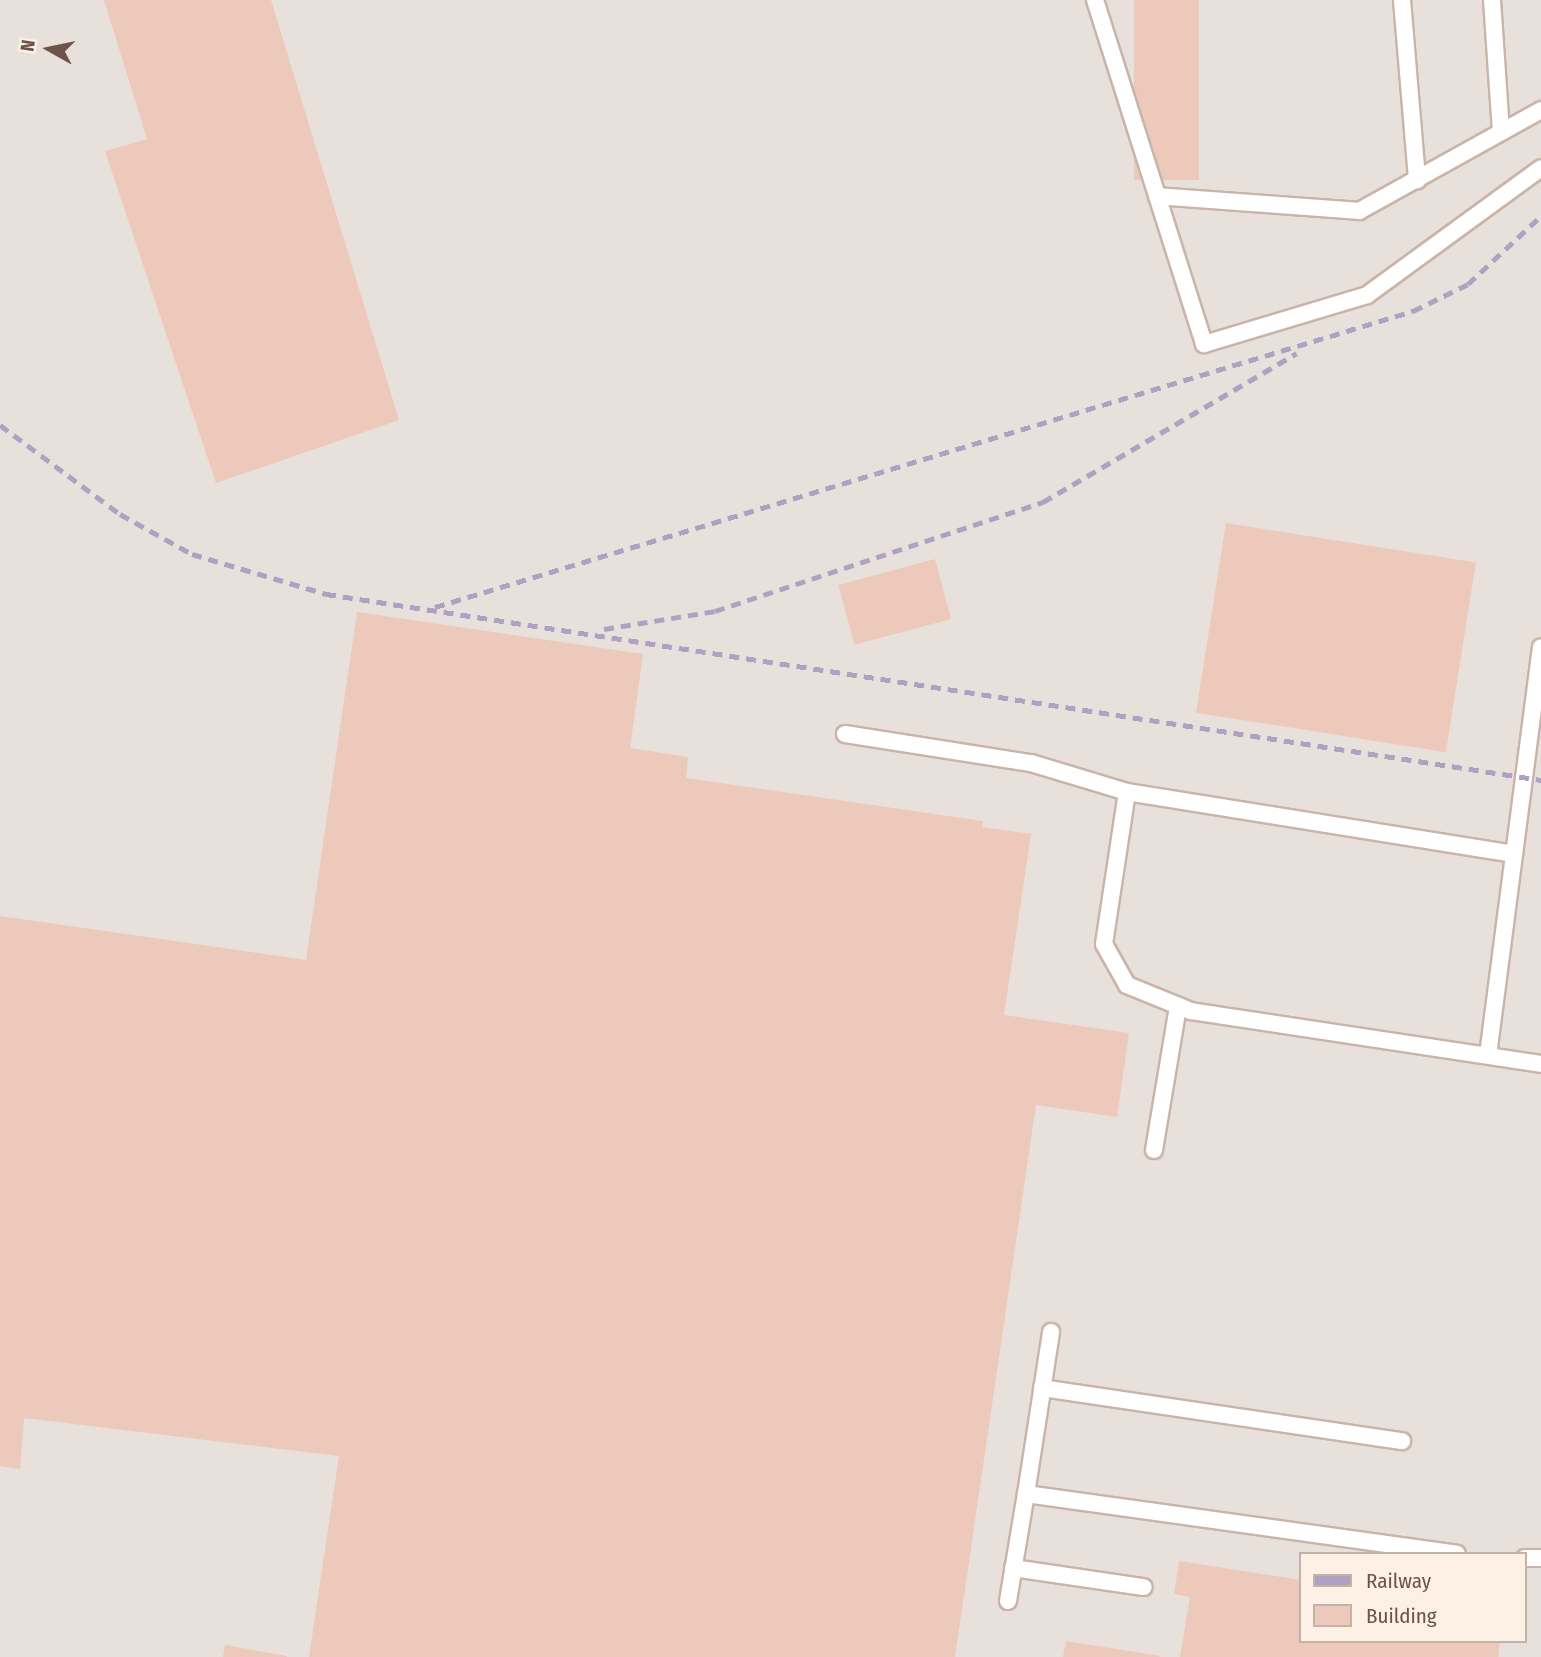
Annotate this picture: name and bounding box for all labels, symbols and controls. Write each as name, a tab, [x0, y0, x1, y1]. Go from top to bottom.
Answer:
north arrow	[14, 14, 84, 84]
text: N	[16, 38, 40, 53]
legend	[1300, 1552, 1527, 1643]
text: Railway	[1366, 1568, 1431, 1594]
text: Building	[1366, 1603, 1437, 1629]

